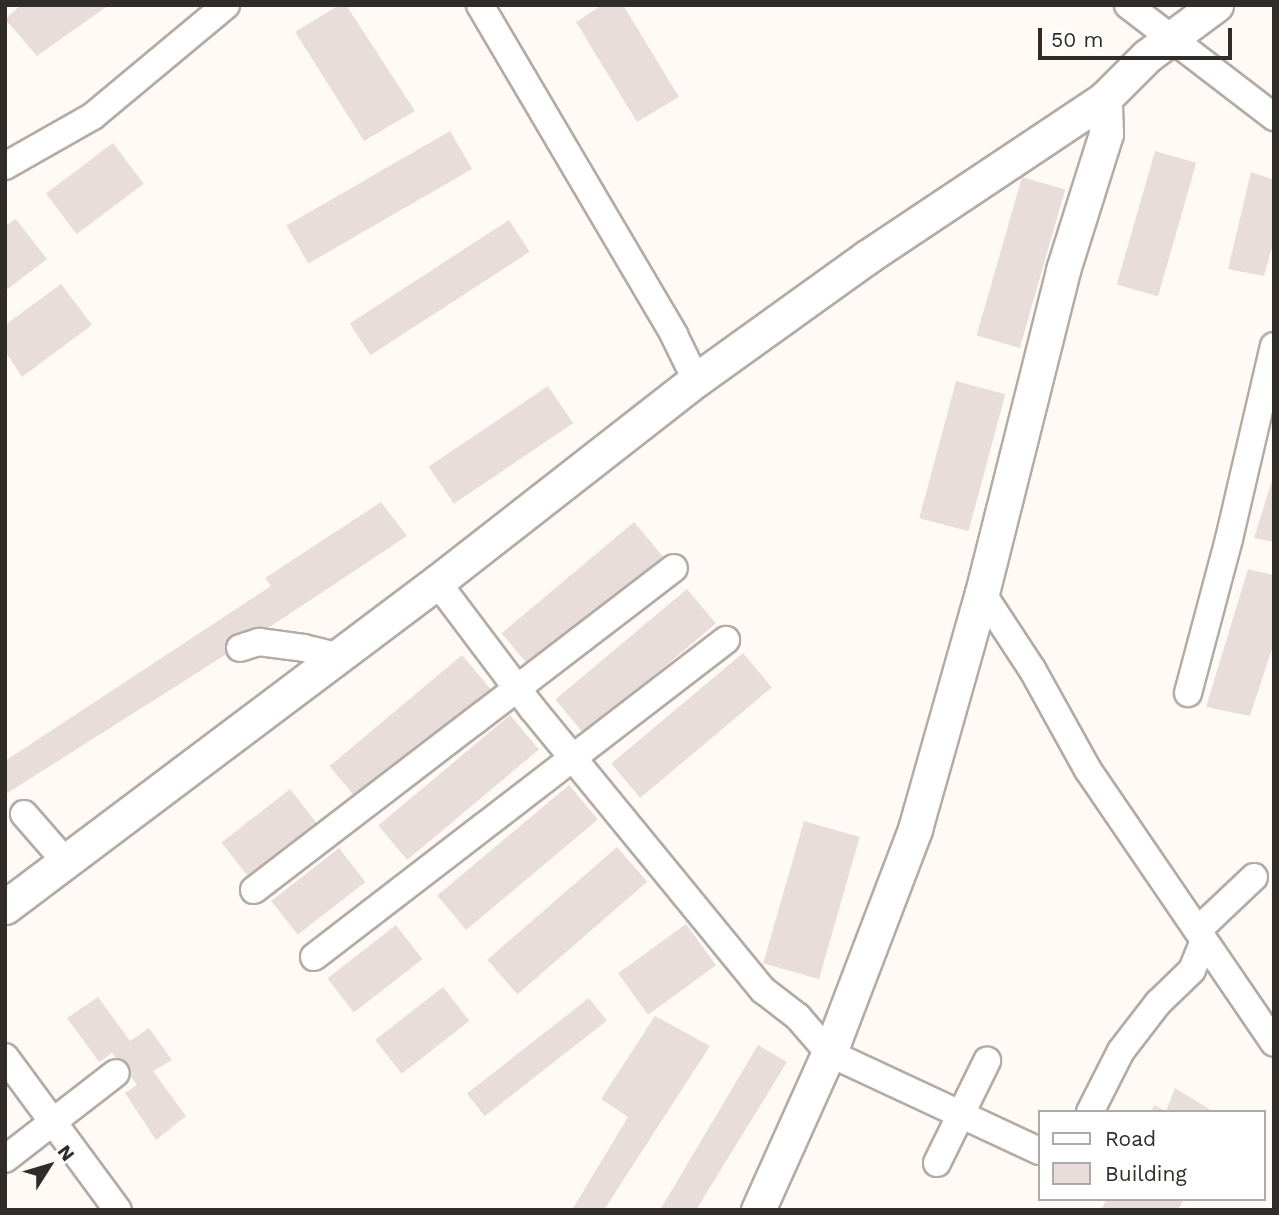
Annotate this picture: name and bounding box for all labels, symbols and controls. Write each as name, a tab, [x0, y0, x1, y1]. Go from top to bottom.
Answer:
scale bar	[1041, 14, 1235, 58]
text: 50 m	[1051, 27, 1103, 52]
legend	[1038, 1110, 1265, 1201]
text: Road	[1105, 1126, 1156, 1151]
north arrow	[14, 1131, 84, 1201]
text: N	[53, 1141, 80, 1166]
text: Building	[1105, 1161, 1187, 1186]

